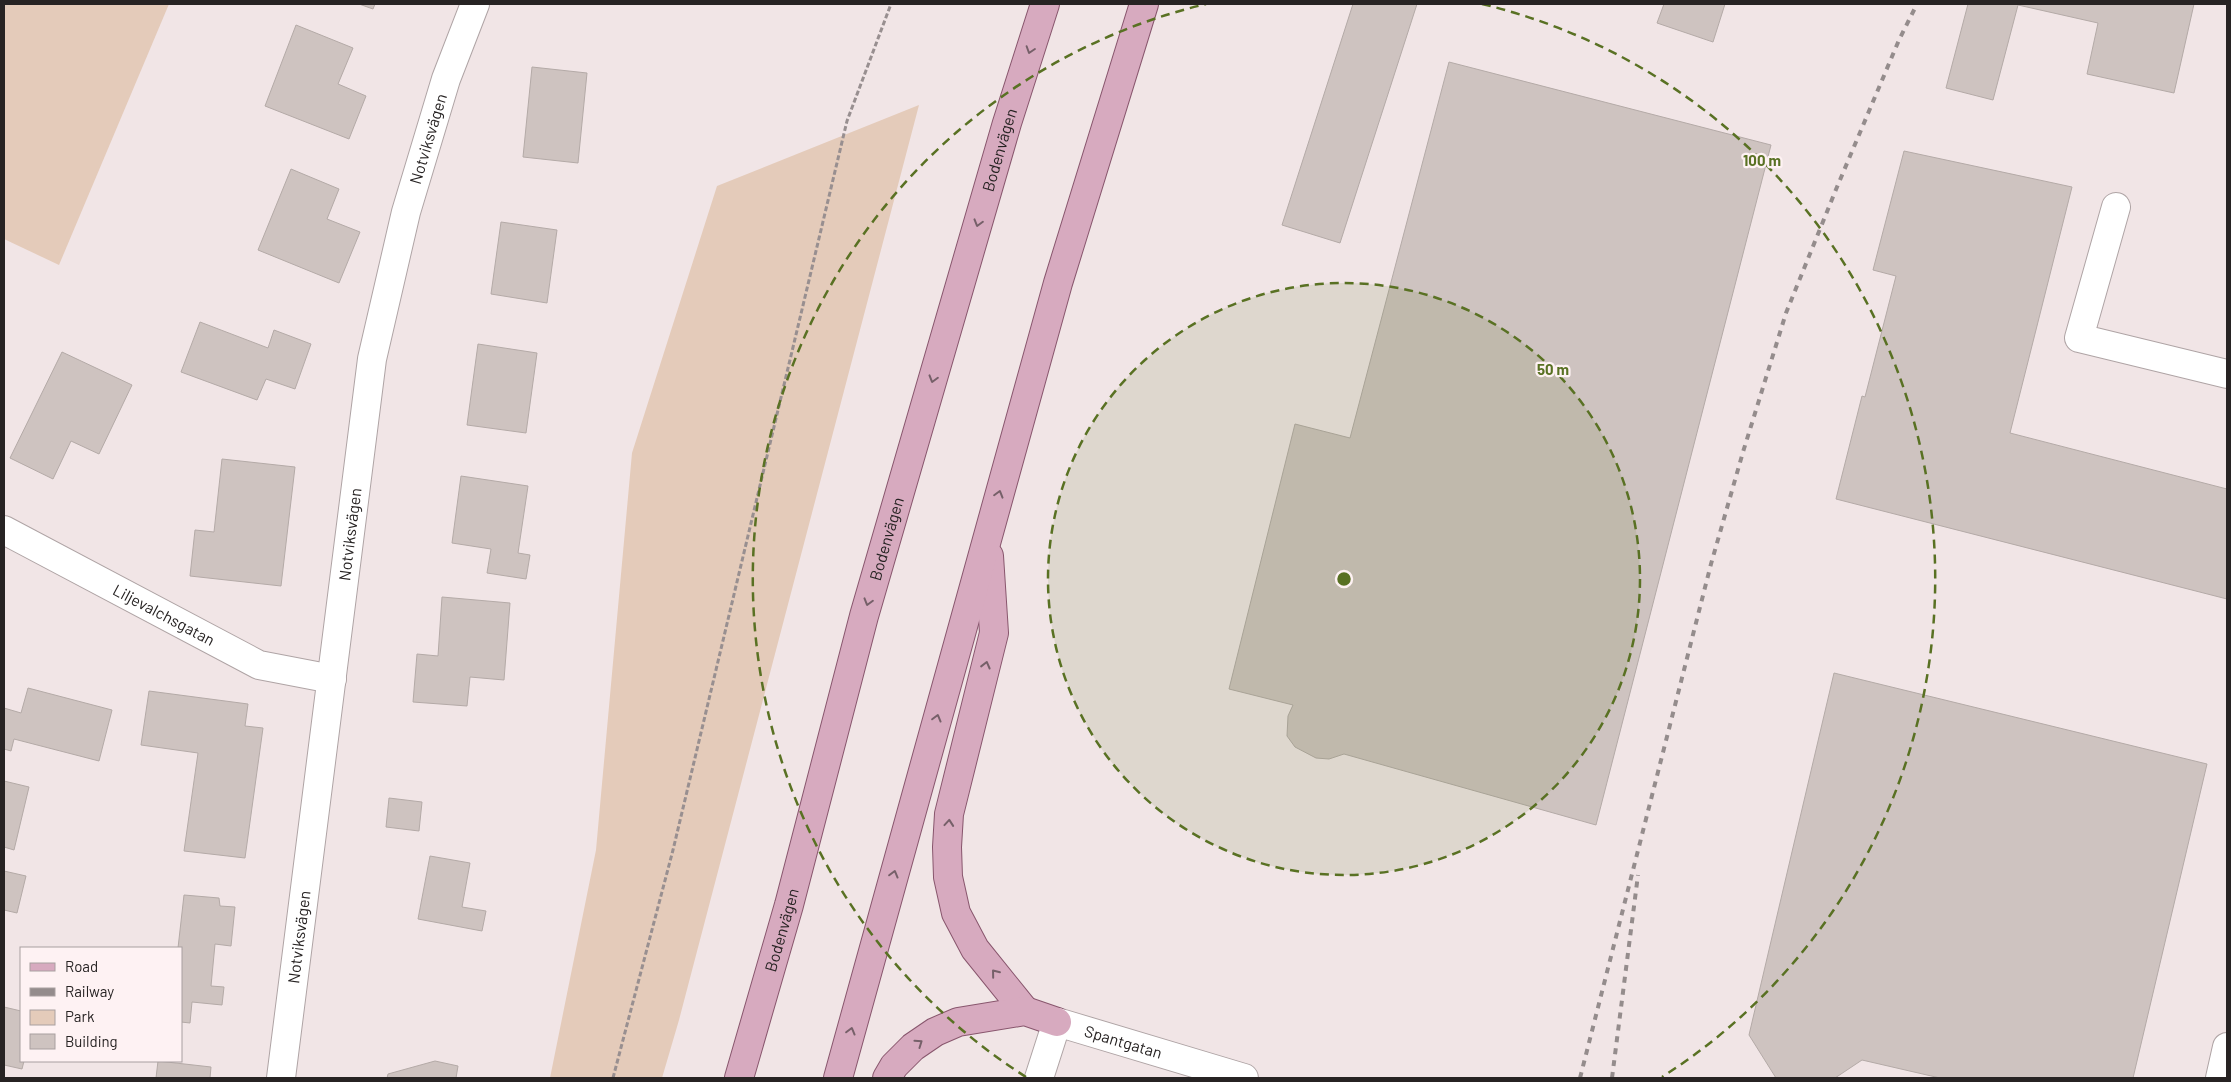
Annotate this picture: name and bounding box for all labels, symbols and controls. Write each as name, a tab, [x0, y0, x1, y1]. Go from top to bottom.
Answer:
one-way arrow	[1026, 46, 1036, 54]
street label: Notviksvägen	[405, 91, 450, 186]
street label: Bodenvägen	[978, 106, 1020, 194]
text: 100 m	[1743, 151, 1781, 169]
one-way arrow	[974, 218, 984, 226]
text: 50 m	[1537, 360, 1569, 378]
one-way arrow	[928, 374, 938, 382]
street label: Notviksvägen	[334, 487, 365, 582]
one-way arrow	[993, 490, 1003, 498]
street label: Bodenvägen	[865, 495, 907, 583]
centre of rings	[1335, 570, 1353, 588]
street label: Liljevalchsgatan	[110, 580, 218, 649]
one-way arrow	[863, 597, 873, 605]
one-way arrow	[980, 661, 991, 670]
one-way arrow	[931, 713, 942, 722]
one-way arrow	[943, 819, 954, 827]
one-way arrow	[889, 871, 899, 879]
street label: Bodenvägen	[760, 886, 802, 974]
street label: Notviksvägen	[283, 890, 314, 985]
legend	[20, 947, 182, 1062]
text: Road	[65, 957, 98, 975]
one-way arrow	[992, 970, 1000, 979]
text: Railway	[65, 982, 114, 1000]
text: Park	[65, 1007, 95, 1025]
street label: Spantgatan	[1082, 1021, 1164, 1062]
one-way arrow	[846, 1028, 856, 1036]
text: Building	[65, 1032, 118, 1050]
one-way arrow	[914, 1040, 923, 1049]

